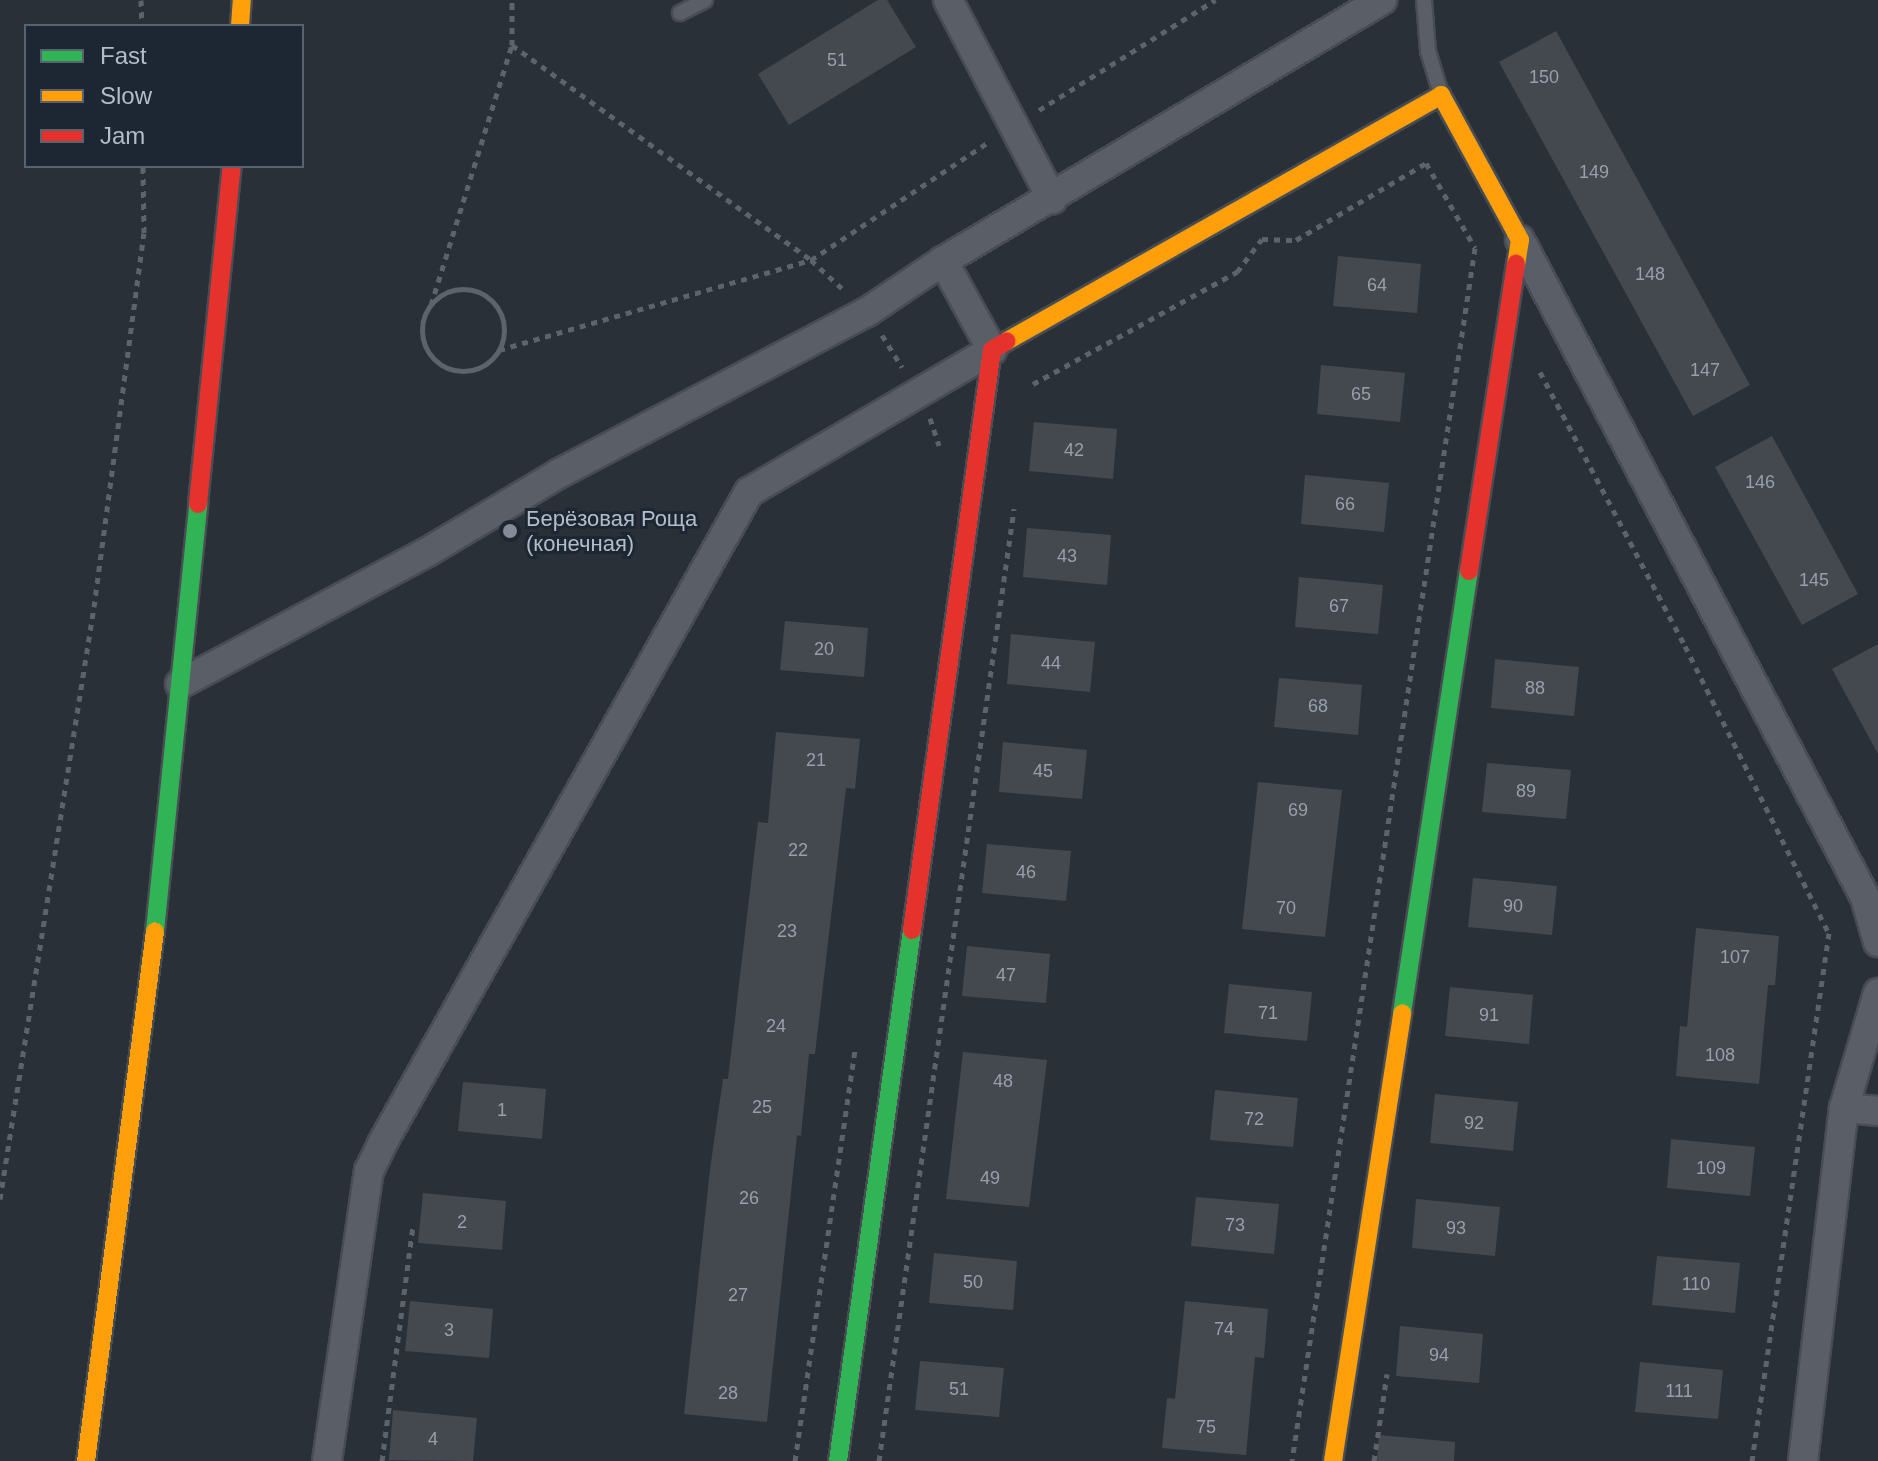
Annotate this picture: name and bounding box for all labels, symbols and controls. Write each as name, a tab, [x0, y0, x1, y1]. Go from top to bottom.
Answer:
legend	[24, 24, 304, 168]
text: Fast	[100, 42, 147, 69]
house number: 51	[827, 49, 847, 71]
house number: 150	[1529, 66, 1559, 88]
text: Slow	[100, 82, 152, 109]
text: Jam	[100, 122, 145, 149]
house number: 149	[1579, 161, 1609, 183]
house number: 148	[1635, 263, 1665, 285]
house number: 64	[1367, 274, 1387, 296]
house number: 147	[1690, 359, 1720, 381]
house number: 65	[1351, 383, 1371, 405]
house number: 42	[1064, 439, 1084, 461]
house number: 146	[1745, 471, 1775, 493]
house number: 66	[1335, 493, 1355, 515]
place label: Берёзовая Роща (конечная)	[526, 505, 697, 556]
marker: Берёзовая Роща (конечная)	[501, 522, 519, 540]
house number: 43	[1057, 545, 1077, 567]
house number: 145	[1799, 569, 1829, 591]
house number: 67	[1329, 595, 1349, 617]
house number: 20	[814, 638, 834, 660]
house number: 44	[1041, 652, 1061, 674]
house number: 88	[1525, 677, 1545, 699]
house number: 68	[1308, 695, 1328, 717]
house number: 21	[806, 749, 826, 771]
house number: 45	[1033, 760, 1053, 782]
house number: 89	[1516, 780, 1536, 802]
house number: 69	[1288, 799, 1308, 821]
house number: 22	[788, 839, 808, 861]
house number: 46	[1016, 861, 1036, 883]
house number: 90	[1503, 895, 1523, 917]
house number: 70	[1276, 897, 1296, 919]
house number: 23	[777, 920, 797, 942]
house number: 107	[1720, 946, 1750, 968]
house number: 47	[996, 964, 1016, 986]
house number: 71	[1258, 1002, 1278, 1024]
house number: 91	[1479, 1004, 1499, 1026]
house number: 24	[766, 1015, 786, 1037]
house number: 108	[1705, 1044, 1735, 1066]
house number: 48	[993, 1070, 1013, 1092]
house number: 25	[752, 1096, 772, 1118]
house number: 1	[497, 1099, 507, 1121]
house number: 72	[1244, 1108, 1264, 1130]
house number: 92	[1464, 1112, 1484, 1134]
house number: 109	[1696, 1157, 1726, 1179]
house number: 49	[980, 1167, 1000, 1189]
house number: 26	[739, 1187, 759, 1209]
house number: 2	[457, 1211, 467, 1233]
house number: 73	[1225, 1214, 1245, 1236]
house number: 93	[1446, 1217, 1466, 1239]
house number: 50	[963, 1271, 983, 1293]
house number: 110	[1682, 1273, 1710, 1295]
house number: 27	[728, 1284, 748, 1306]
house number: 74	[1214, 1318, 1234, 1340]
house number: 3	[444, 1319, 454, 1341]
house number: 94	[1429, 1344, 1449, 1366]
house number: 51	[949, 1378, 969, 1400]
house number: 111	[1665, 1380, 1693, 1402]
house number: 28	[718, 1382, 738, 1404]
house number: 75	[1196, 1416, 1216, 1438]
house number: 4	[428, 1428, 438, 1450]

